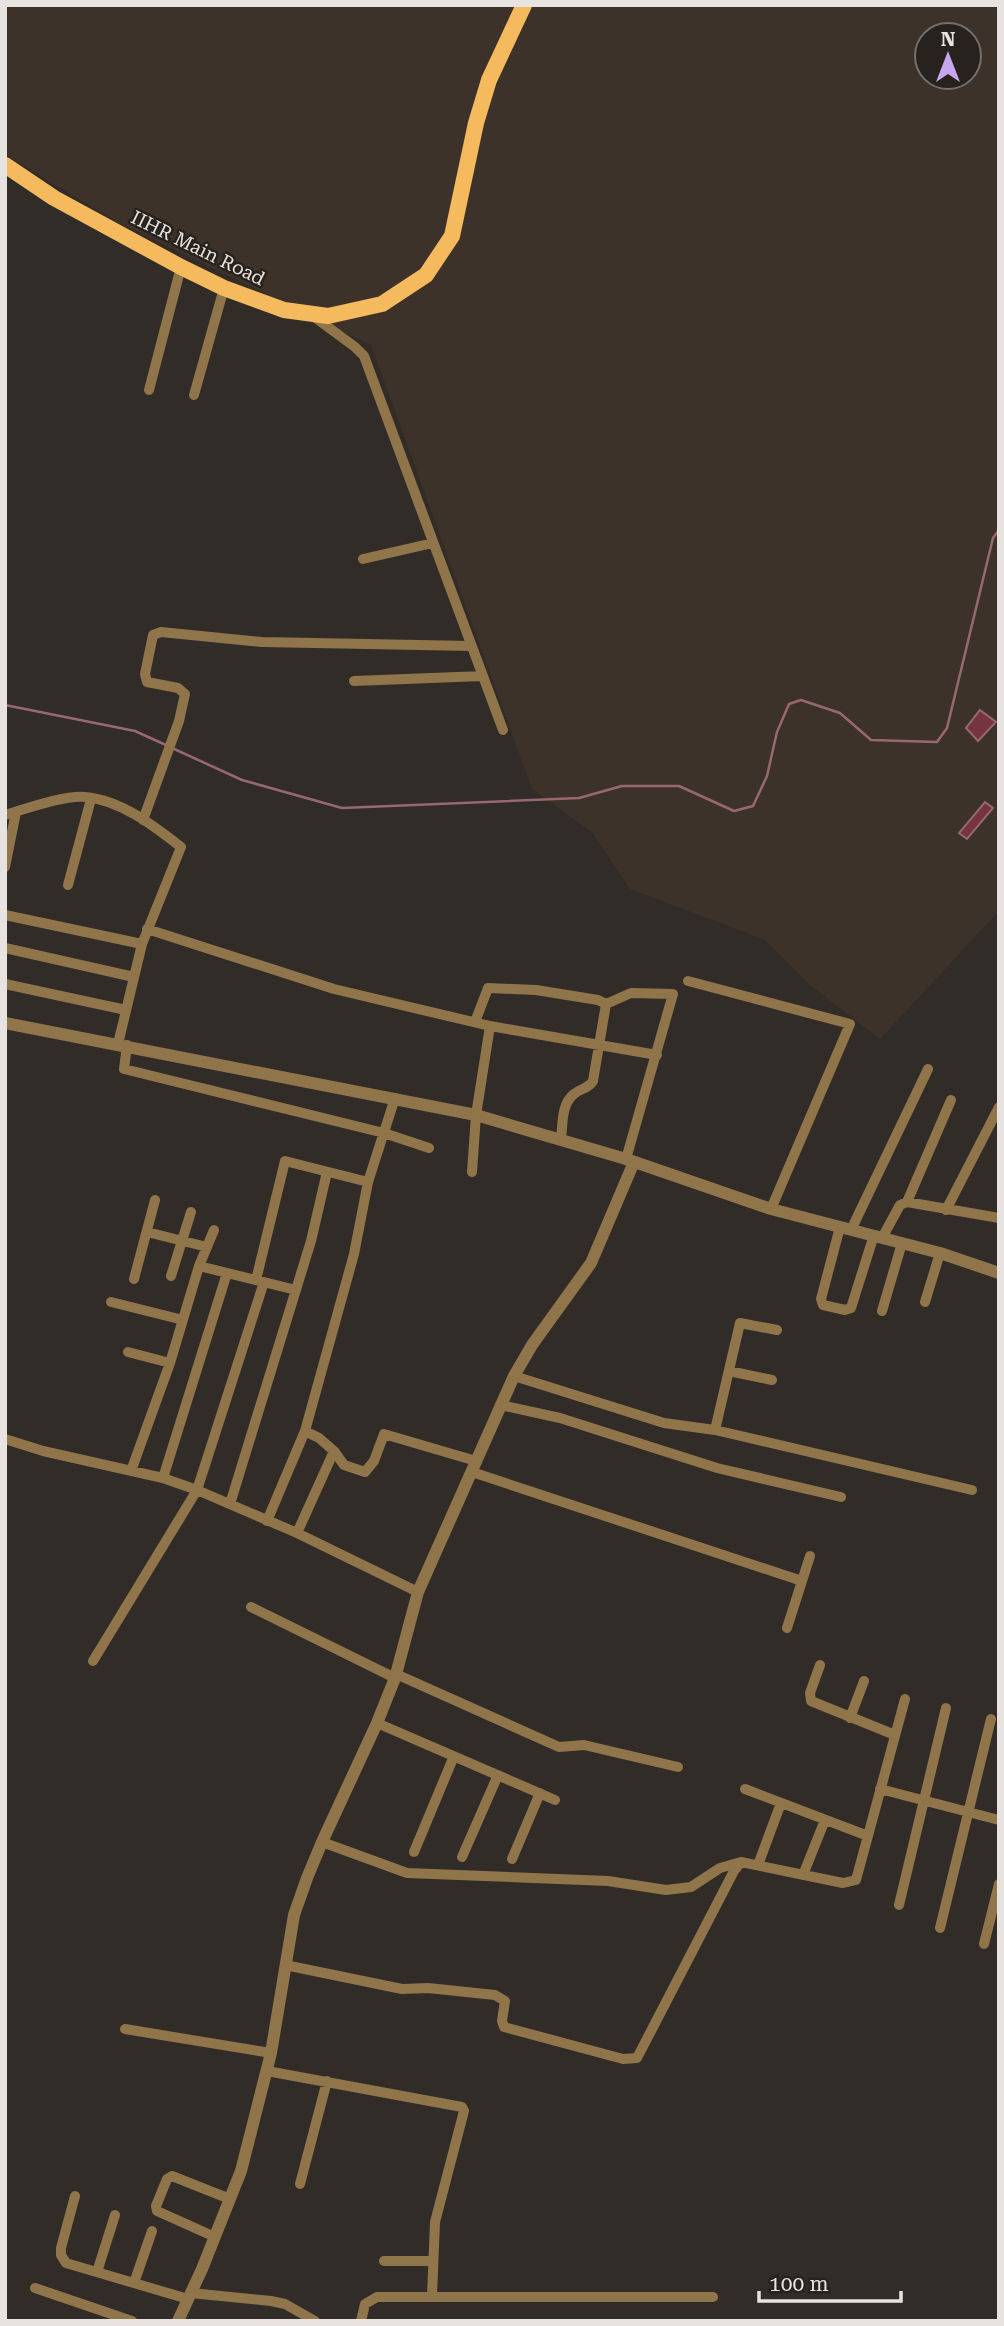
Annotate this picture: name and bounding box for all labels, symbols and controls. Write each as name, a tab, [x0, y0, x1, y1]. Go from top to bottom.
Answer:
north arrow	[913, 21, 983, 91]
text: N	[941, 28, 956, 51]
street label: IIHR Main Road	[127, 206, 269, 290]
scale bar	[759, 2260, 901, 2304]
text: 100 m	[769, 2272, 829, 2296]

